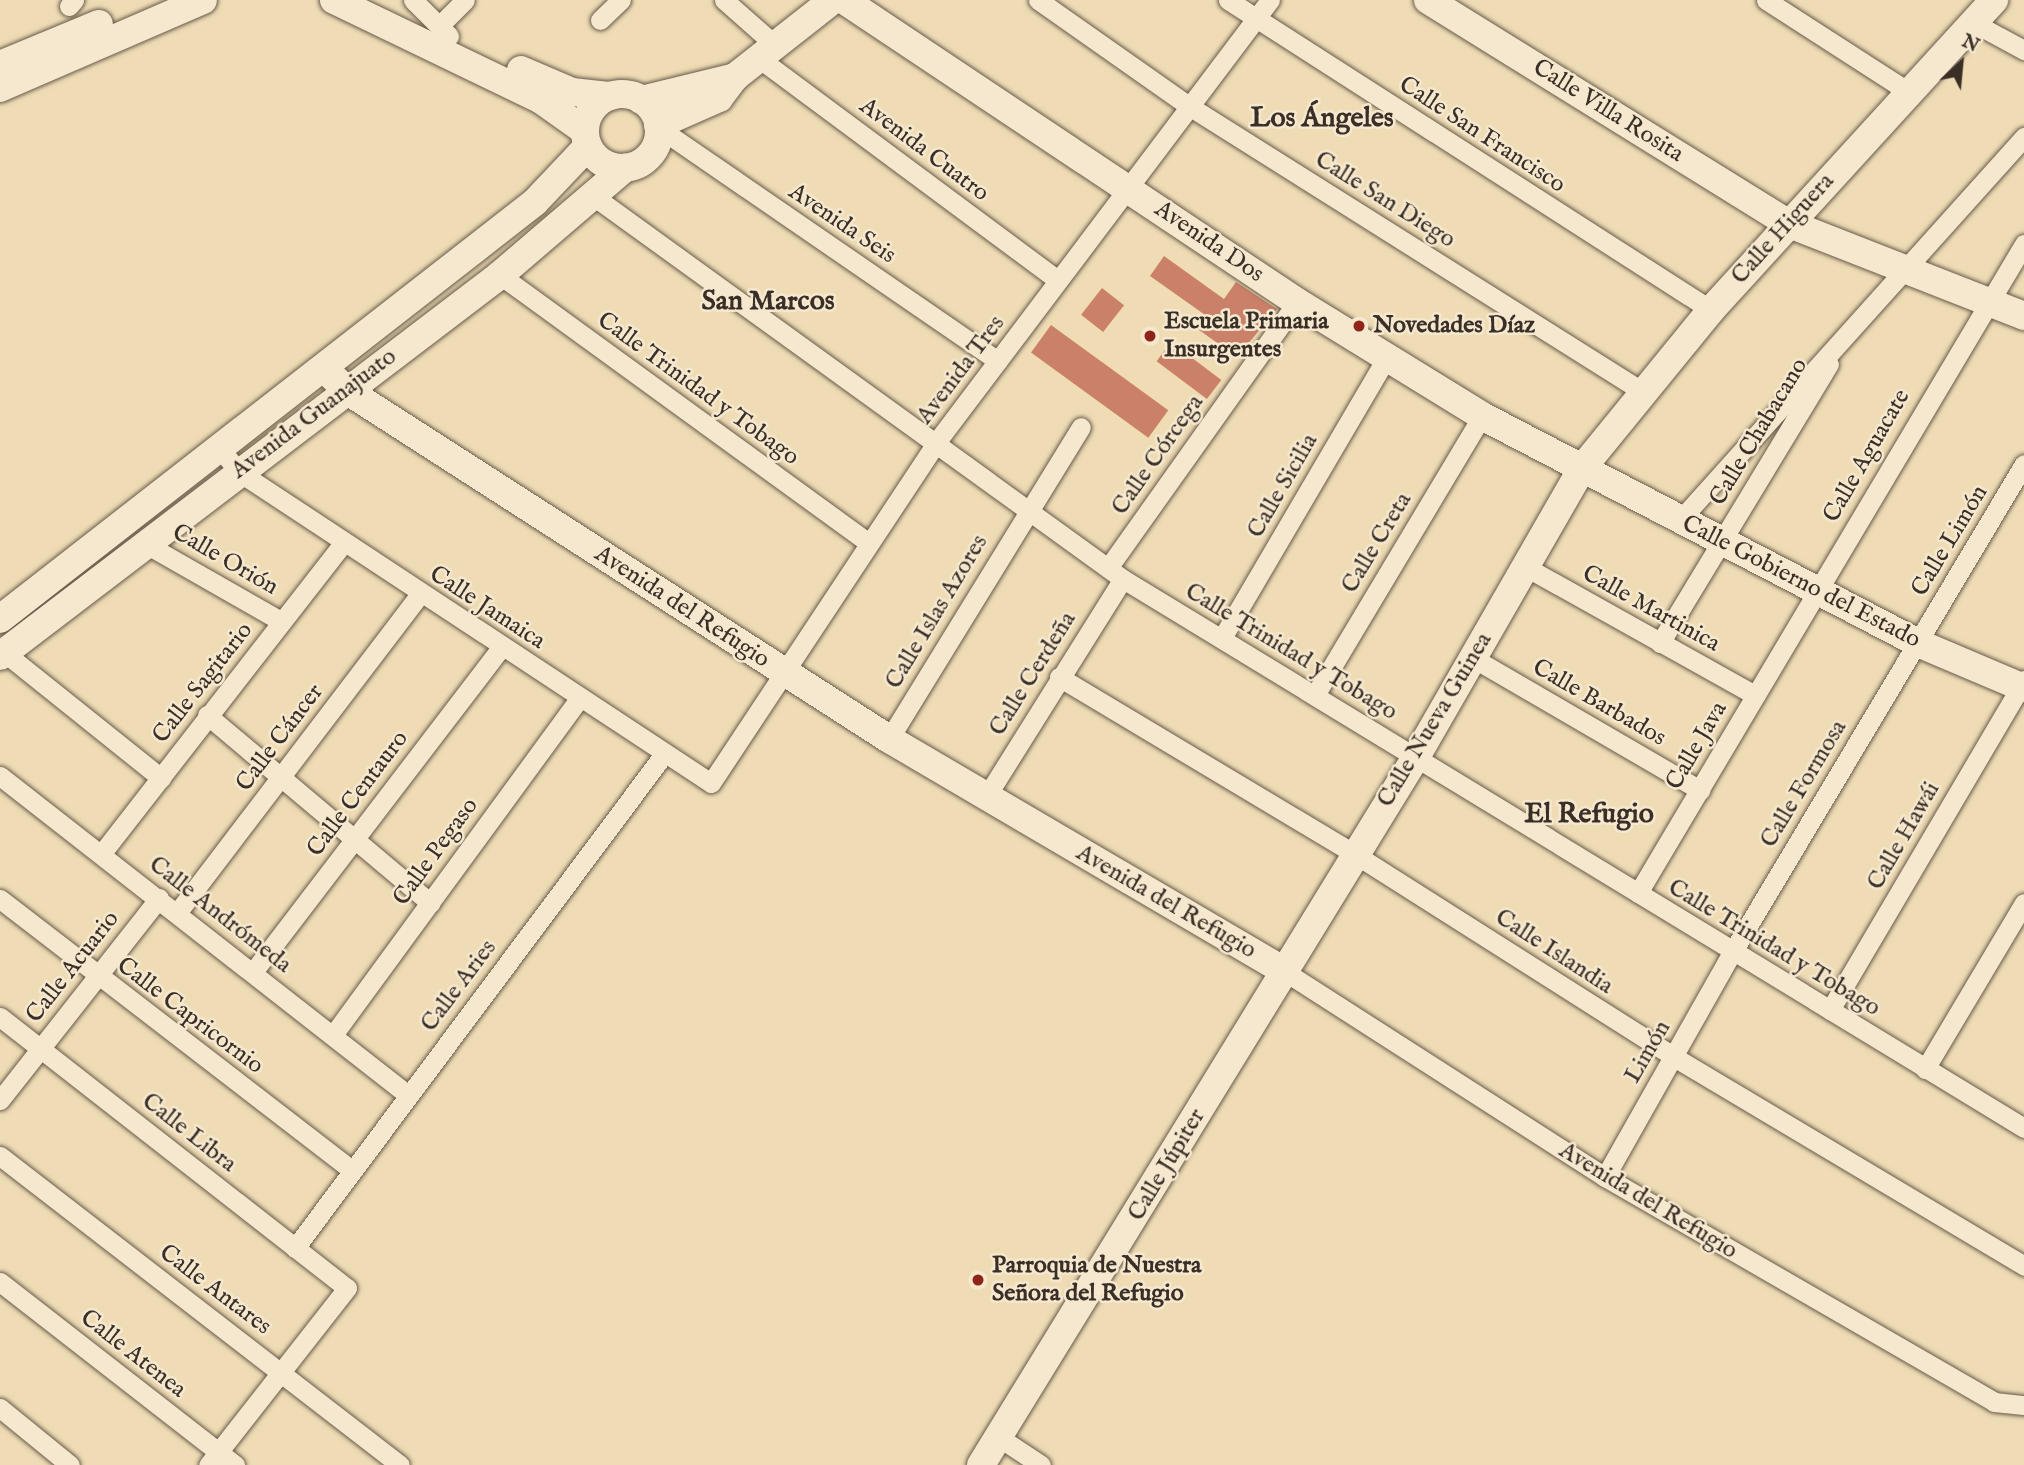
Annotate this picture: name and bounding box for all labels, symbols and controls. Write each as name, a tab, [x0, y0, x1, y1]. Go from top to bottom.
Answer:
north arrow	[1926, 28, 1996, 98]
text: N	[1958, 30, 1983, 59]
street label: Calle Villa Rosita	[1527, 53, 1689, 169]
street label: Calle San Francisco	[1393, 70, 1571, 200]
street label: Avenida Cuatro	[854, 92, 994, 208]
district label: Los Ángeles	[1250, 102, 1394, 136]
street label: Calle San Diego	[1310, 145, 1460, 255]
street label: Calle Higuera	[1726, 168, 1840, 290]
street label: Avenida Seis	[783, 178, 901, 270]
street label: Avenida Dos	[1149, 195, 1269, 289]
district label: San Marcos	[701, 285, 835, 319]
street label: Calle Trinidad y Tobago	[591, 306, 805, 472]
place label: Escuela Primaria Insurgentes	[1164, 308, 1329, 364]
street label: Avenida Tres	[911, 310, 1011, 430]
place label: Novedades Díaz	[1373, 312, 1535, 340]
marker: Novedades Díaz	[1351, 318, 1367, 334]
marker: Escuela Primaria Insurgentes	[1142, 328, 1158, 344]
street label: Avenida Guanajuato	[226, 342, 402, 486]
street label: Calle Chabacano	[1704, 353, 1814, 511]
street label: Calle Aguacate	[1817, 384, 1917, 528]
street label: Calle Córcega	[1106, 389, 1210, 521]
street label: Calle Sicilia	[1242, 429, 1324, 543]
street label: Calle Limón	[1906, 480, 1994, 602]
street label: Calle Creta	[1336, 487, 1418, 599]
street label: Calle Gobierno del Estado	[1677, 509, 1925, 655]
street label: Calle Orión	[167, 518, 283, 602]
street label: Calle Islas Azores	[880, 530, 994, 694]
street label: Avenida del Refugio	[589, 540, 775, 674]
street label: Calle Martinica	[1577, 559, 1725, 659]
street label: Calle Jamaica	[424, 560, 550, 656]
street label: Calle Trinidad y Tobago	[1180, 577, 1402, 727]
street label: Calle Cerdeña	[983, 607, 1083, 741]
street label: Calle Sagitario	[147, 617, 259, 749]
street label: Calle Nueva Guinea	[1371, 627, 1499, 813]
street label: Calle Barbados	[1527, 653, 1671, 753]
street label: Calle Cáncer	[230, 679, 330, 797]
street label: Calle Java	[1660, 697, 1734, 795]
street label: Calle Formosa	[1755, 715, 1853, 853]
street label: Calle Centauro	[301, 725, 415, 863]
street label: Calle Hawái	[1862, 777, 1946, 895]
street label: Calle Pegaso	[387, 793, 485, 911]
district label: El Refugio	[1524, 798, 1654, 832]
street label: Avenida del Refugio	[1071, 839, 1261, 965]
street label: Calle Andrómeda	[143, 850, 297, 980]
street label: Calle Trinidad y Tobago	[1663, 873, 1885, 1023]
street label: Calle Islandia	[1490, 903, 1618, 1001]
street label: Calle Acuario	[20, 905, 126, 1029]
street label: Calle Aries	[415, 934, 503, 1038]
street label: Calle Capricornio	[111, 951, 269, 1081]
street label: Limón	[1619, 1016, 1677, 1088]
street label: Calle Libra	[136, 1087, 242, 1179]
street label: Calle Júpiter	[1122, 1104, 1212, 1226]
street label: Avenida del Refugio	[1554, 1136, 1742, 1266]
street label: Calle Antares	[153, 1239, 277, 1341]
place label: Parroquia de Nuestra Señora del Refugio	[992, 1252, 1201, 1308]
marker: Parroquia de Nuestra Señora del Refugio	[970, 1272, 986, 1288]
street label: Calle Atenea	[74, 1304, 192, 1404]

